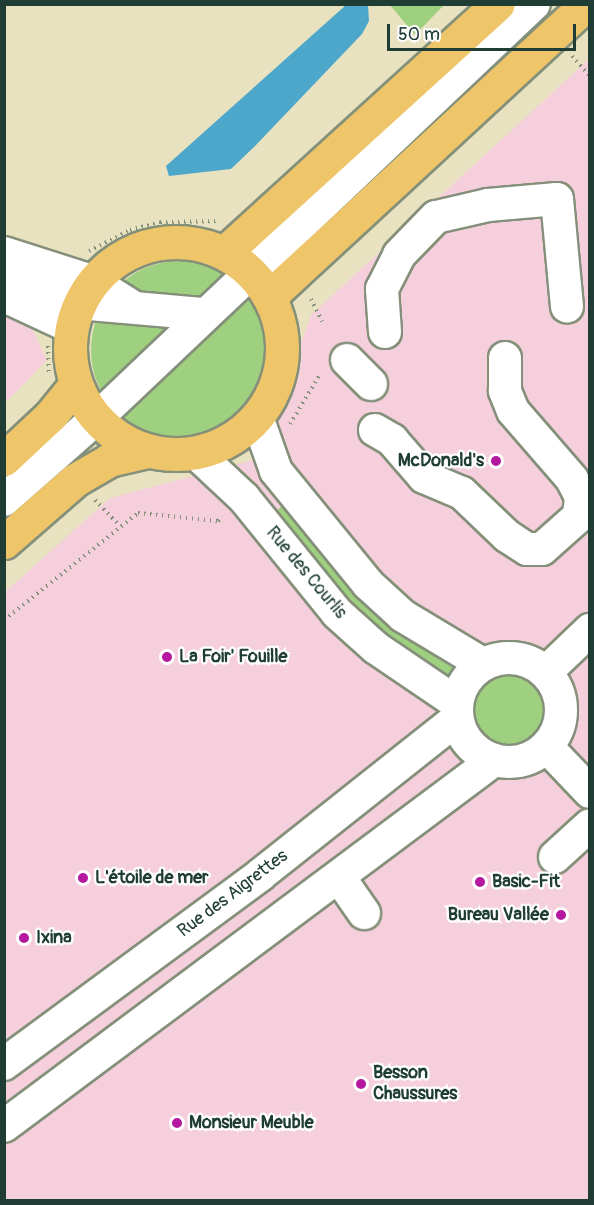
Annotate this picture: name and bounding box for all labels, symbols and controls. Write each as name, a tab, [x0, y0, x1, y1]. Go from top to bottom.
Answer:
scale bar	[390, 12, 579, 50]
text: 50 m	[398, 23, 440, 46]
place label: McDonald's	[398, 450, 484, 472]
marker: McDonald's	[489, 454, 503, 468]
street label: Rue des Courlis	[261, 522, 351, 624]
place label: La Foir' Fouille	[179, 646, 287, 668]
marker: La Foir' Fouille	[160, 650, 174, 664]
street label: Rue des Aigrettes	[174, 846, 292, 942]
place label: L'étoile de mer	[95, 867, 209, 889]
marker: L'étoile de mer	[76, 871, 90, 885]
place label: Basic-Fit	[492, 871, 560, 893]
marker: Basic-Fit	[473, 875, 487, 889]
place label: Bureau Vallée	[448, 904, 549, 926]
marker: Bureau Vallée	[554, 908, 568, 922]
place label: Ixina	[36, 927, 72, 949]
marker: Ixina	[17, 931, 31, 945]
place label: Besson Chaussures	[373, 1063, 457, 1106]
marker: Besson Chaussures	[354, 1077, 368, 1091]
place label: Monsieur Meuble	[189, 1112, 314, 1134]
marker: Monsieur Meuble	[170, 1116, 184, 1130]

